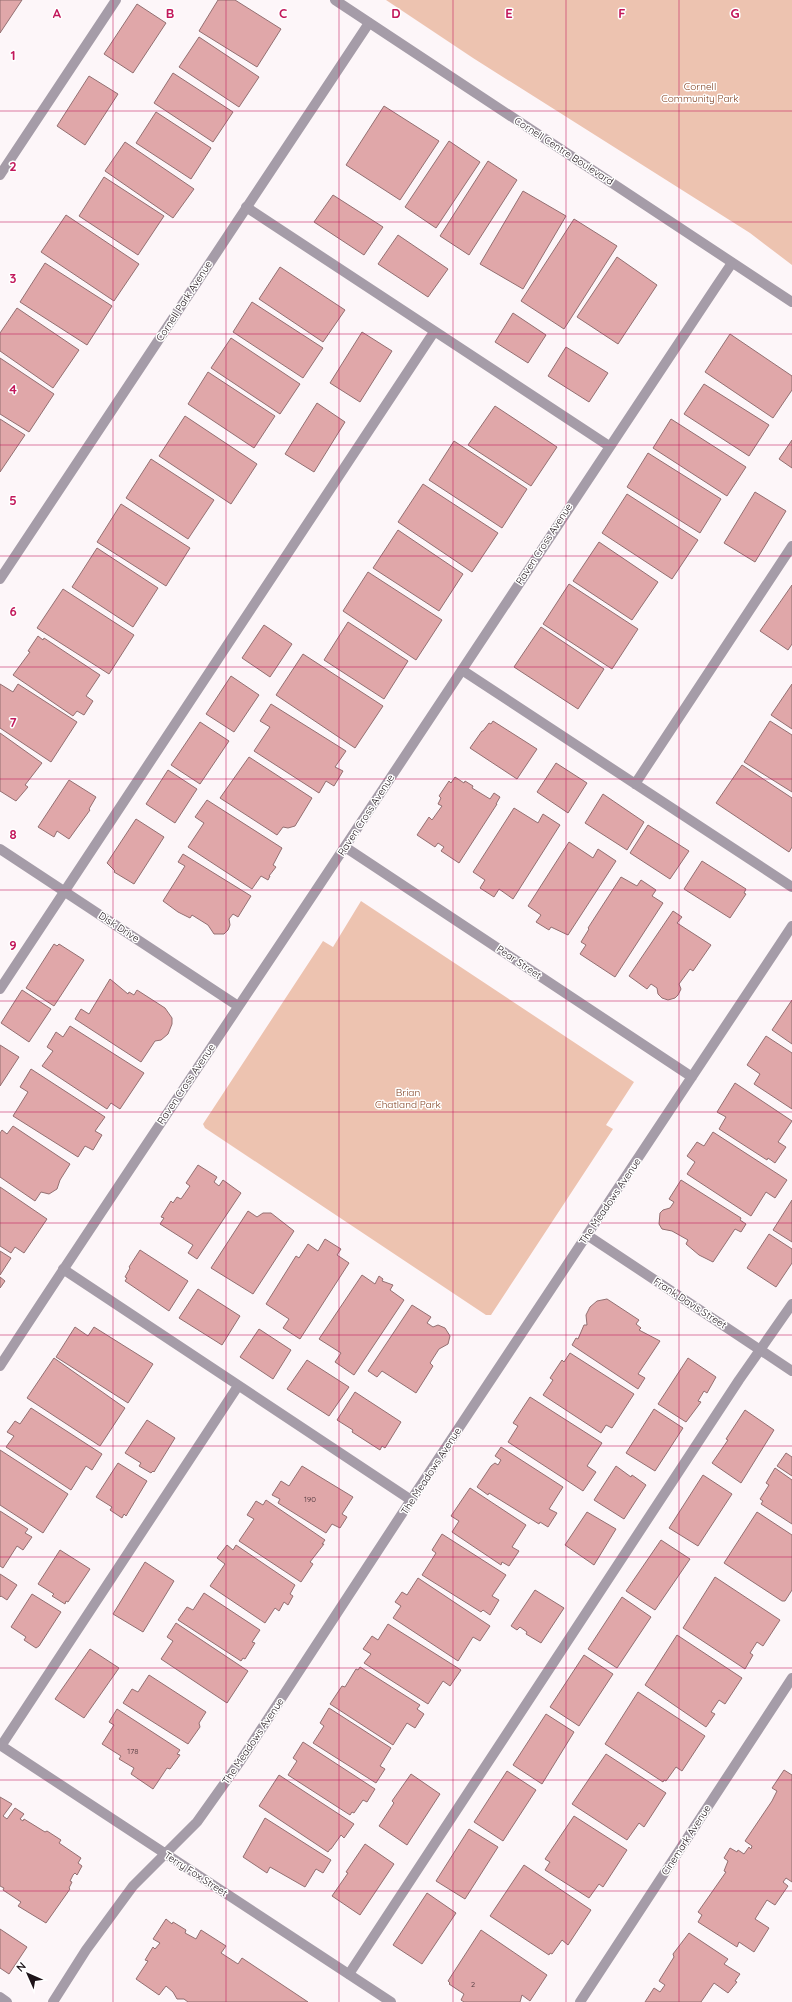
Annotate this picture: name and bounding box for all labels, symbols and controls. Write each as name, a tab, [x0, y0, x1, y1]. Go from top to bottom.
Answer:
text: A	[53, 5, 62, 21]
text: B	[166, 5, 174, 21]
text: C	[279, 5, 287, 21]
text: D	[391, 5, 401, 21]
text: E	[505, 5, 513, 21]
text: F	[618, 5, 626, 21]
text: G	[730, 5, 740, 21]
text: 1	[10, 47, 16, 63]
park label: Cornell Community Park	[661, 80, 739, 105]
street label: Cornell Centre Boulevard	[512, 114, 616, 188]
text: 2	[9, 158, 17, 174]
street label: Cornell Park Avenue	[153, 258, 215, 344]
text: 3	[10, 270, 17, 286]
text: 4	[9, 381, 17, 397]
text: 5	[9, 492, 17, 508]
street label: Raven Cross Avenue	[513, 501, 575, 587]
text: 6	[9, 603, 17, 619]
text: 7	[9, 714, 17, 730]
street label: Raven Cross Avenue	[335, 772, 397, 858]
text: 8	[9, 826, 17, 842]
street label: Disk Drive	[96, 909, 142, 945]
text: 9	[9, 937, 17, 953]
street label: Pear Street	[494, 942, 544, 982]
street label: Raven Cross Avenue	[154, 1041, 218, 1127]
park label: Brian Chatland Park	[375, 1086, 441, 1111]
street label: The Meadows Avenue	[576, 1155, 644, 1247]
street label: Frank Davis Street	[651, 1275, 729, 1332]
street label: The Meadows Avenue	[398, 1425, 464, 1517]
house number: 190	[304, 1494, 316, 1504]
street label: The Meadows Avenue	[219, 1695, 287, 1787]
house number: 178	[127, 1746, 139, 1756]
street label: Cinemark Avenue	[658, 1802, 714, 1878]
street label: Terry Fox Street	[162, 1849, 231, 1900]
north arrow	[8, 1954, 48, 1994]
text: N	[13, 1959, 29, 1975]
house number: 2	[471, 1979, 476, 1989]

